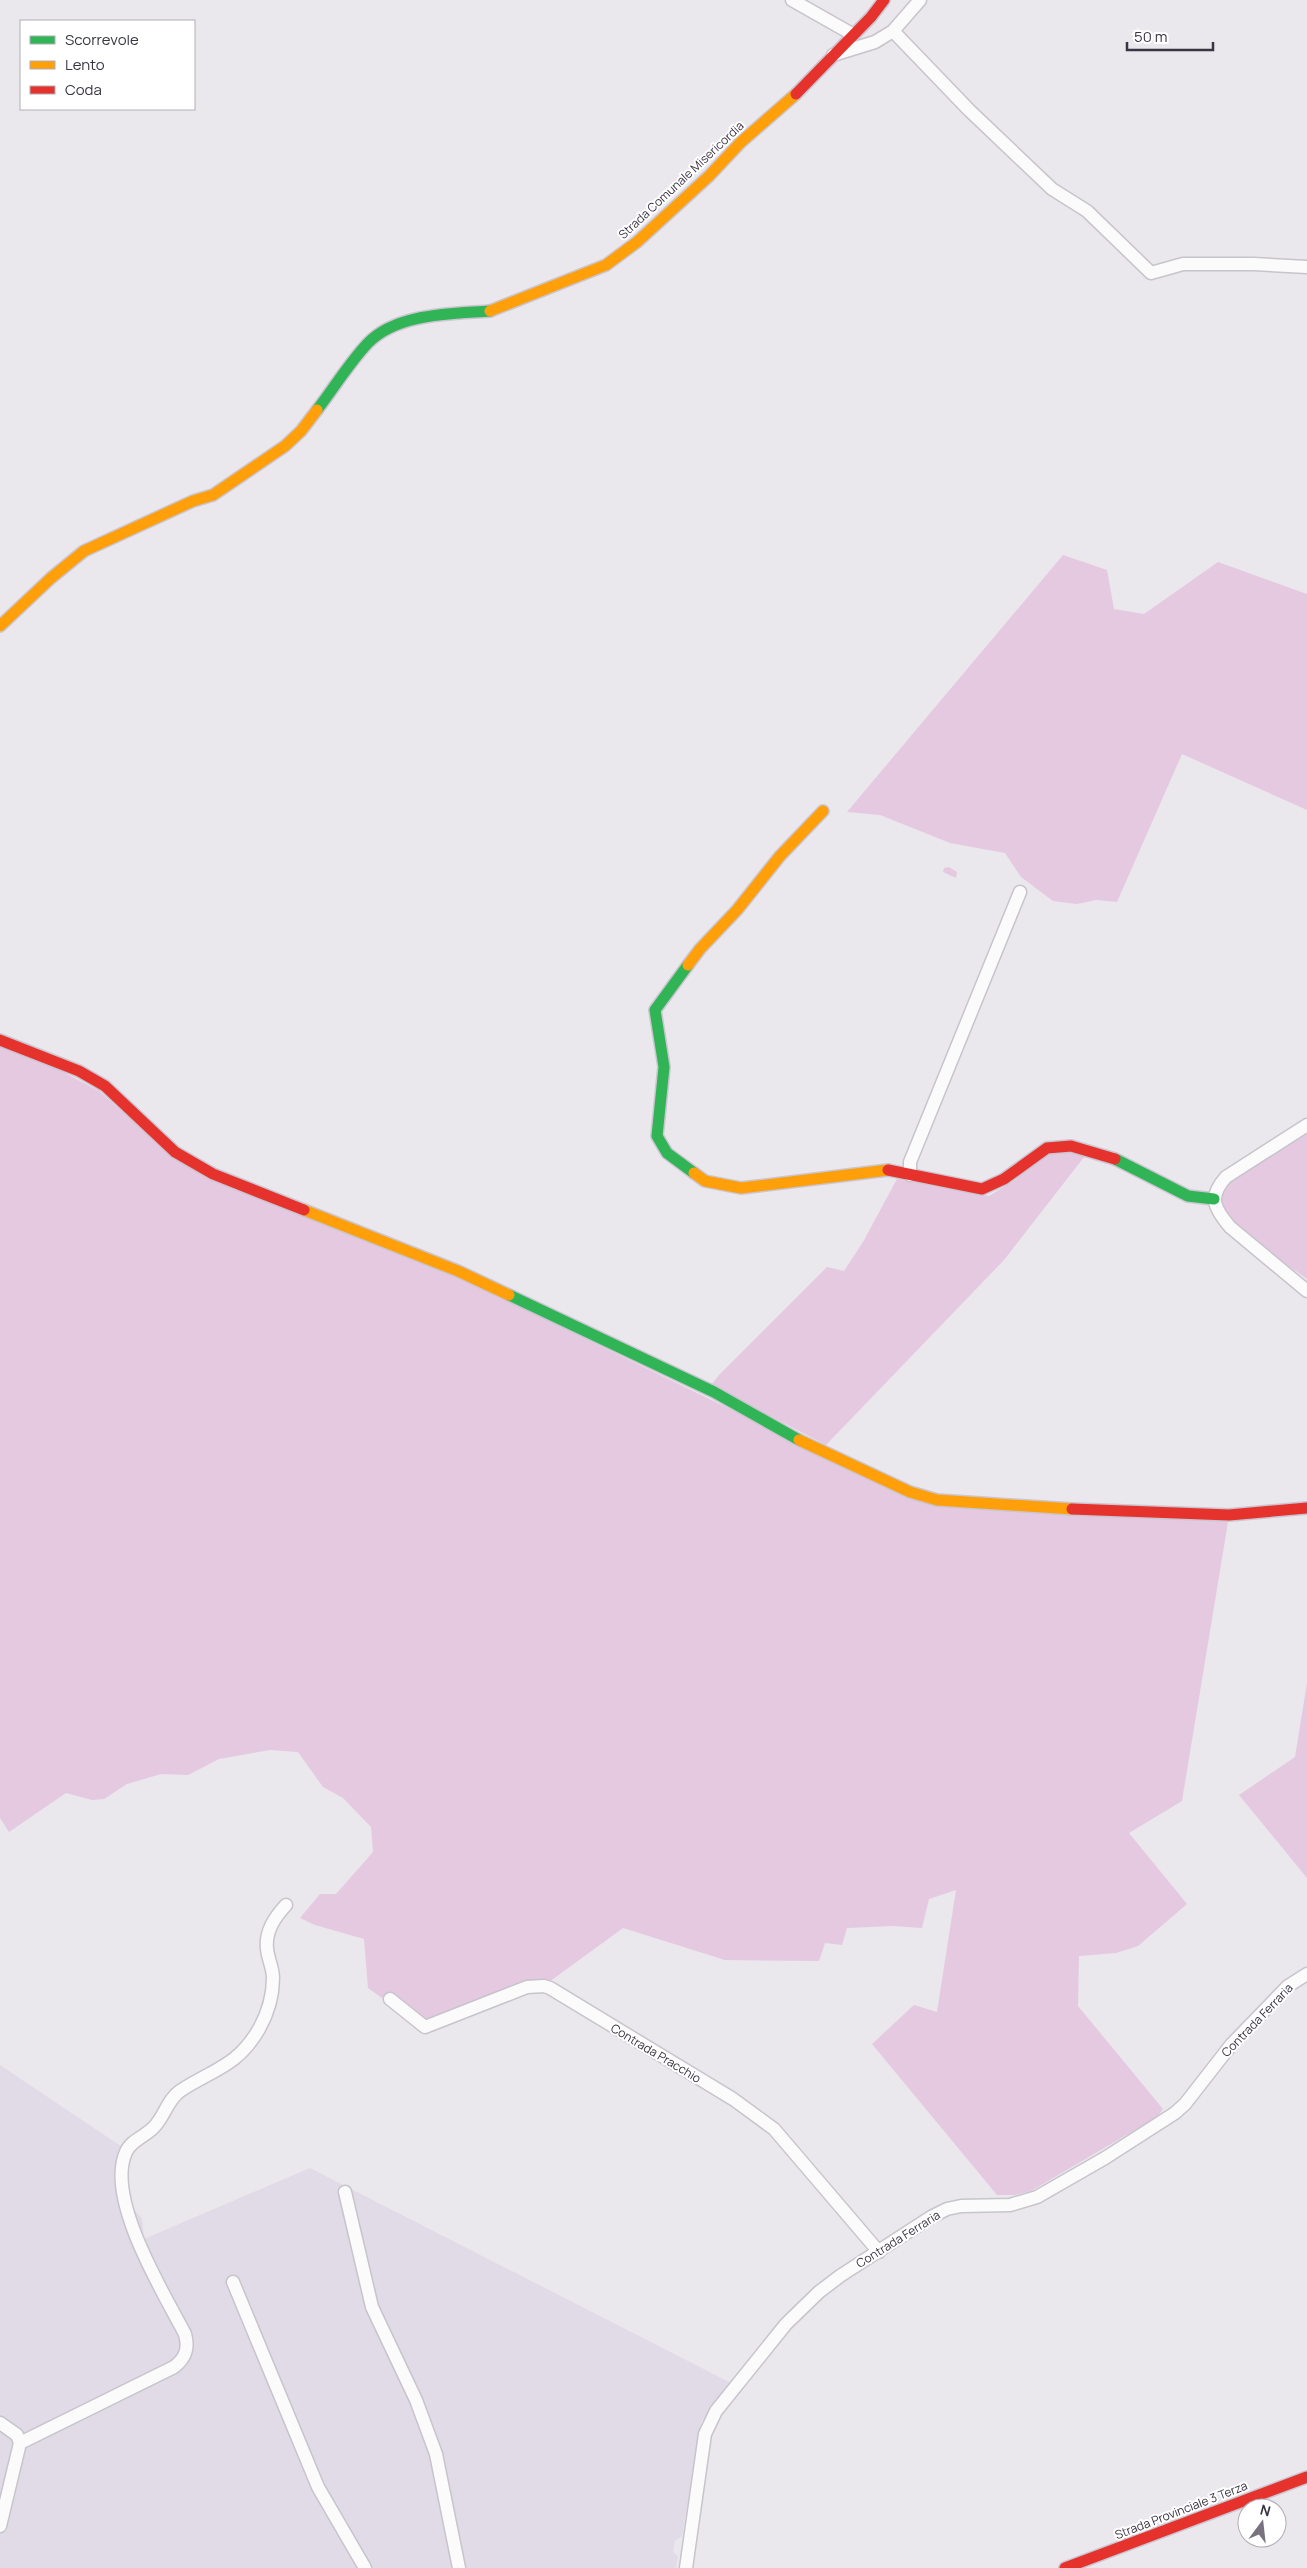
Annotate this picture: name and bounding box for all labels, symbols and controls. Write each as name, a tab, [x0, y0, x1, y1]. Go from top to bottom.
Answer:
legend	[20, 20, 195, 110]
scale bar	[1127, 20, 1213, 52]
text: 50 m	[1134, 26, 1168, 47]
text: Scorrevole	[65, 29, 139, 50]
text: Lento	[65, 54, 105, 75]
text: Coda	[65, 79, 102, 100]
street label: Strada Comunale Misericordia	[615, 117, 747, 243]
street label: Contrada Ferraria	[1217, 1979, 1297, 2061]
street label: Contrada Pracchio	[608, 2019, 704, 2087]
street label: Contrada Ferraria	[853, 2206, 943, 2272]
street label: Strada Provinciale 3 Terza	[1112, 2477, 1250, 2543]
north arrow	[1237, 2498, 1287, 2548]
text: N	[1258, 2499, 1273, 2520]

